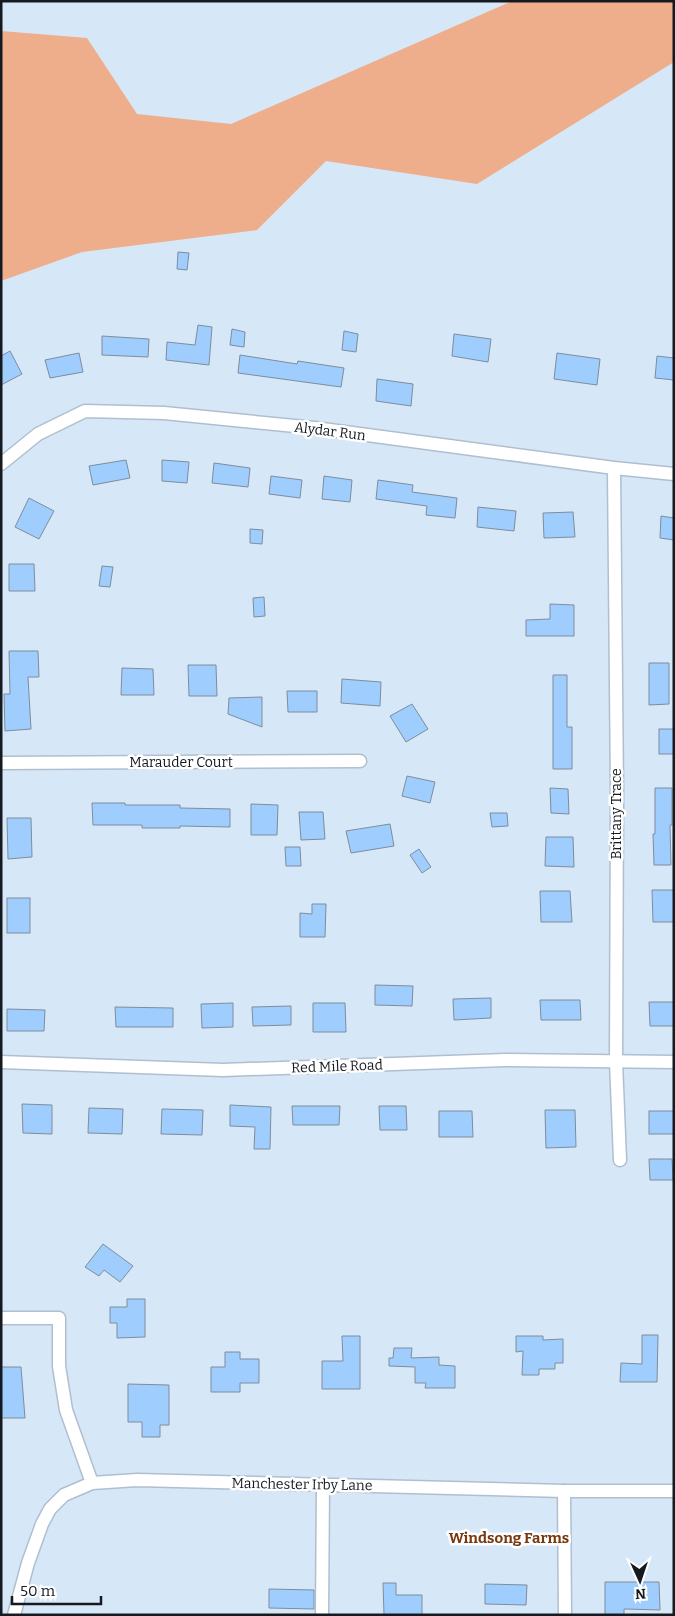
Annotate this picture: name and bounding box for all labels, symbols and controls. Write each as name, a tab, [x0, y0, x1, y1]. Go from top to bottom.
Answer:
street label: Alydar Run	[293, 419, 367, 444]
street label: Marauder Court	[129, 754, 233, 771]
street label: Brittany Trace	[608, 768, 625, 860]
street label: Red Mile Road	[291, 1056, 383, 1077]
street label: Manchester Irby Lane	[231, 1475, 373, 1494]
district label: Windsong Farms	[449, 1529, 569, 1547]
north arrow	[615, 1556, 665, 1606]
scale bar	[12, 1574, 101, 1606]
text: 50 m	[20, 1582, 56, 1600]
text: N	[635, 1585, 646, 1602]

